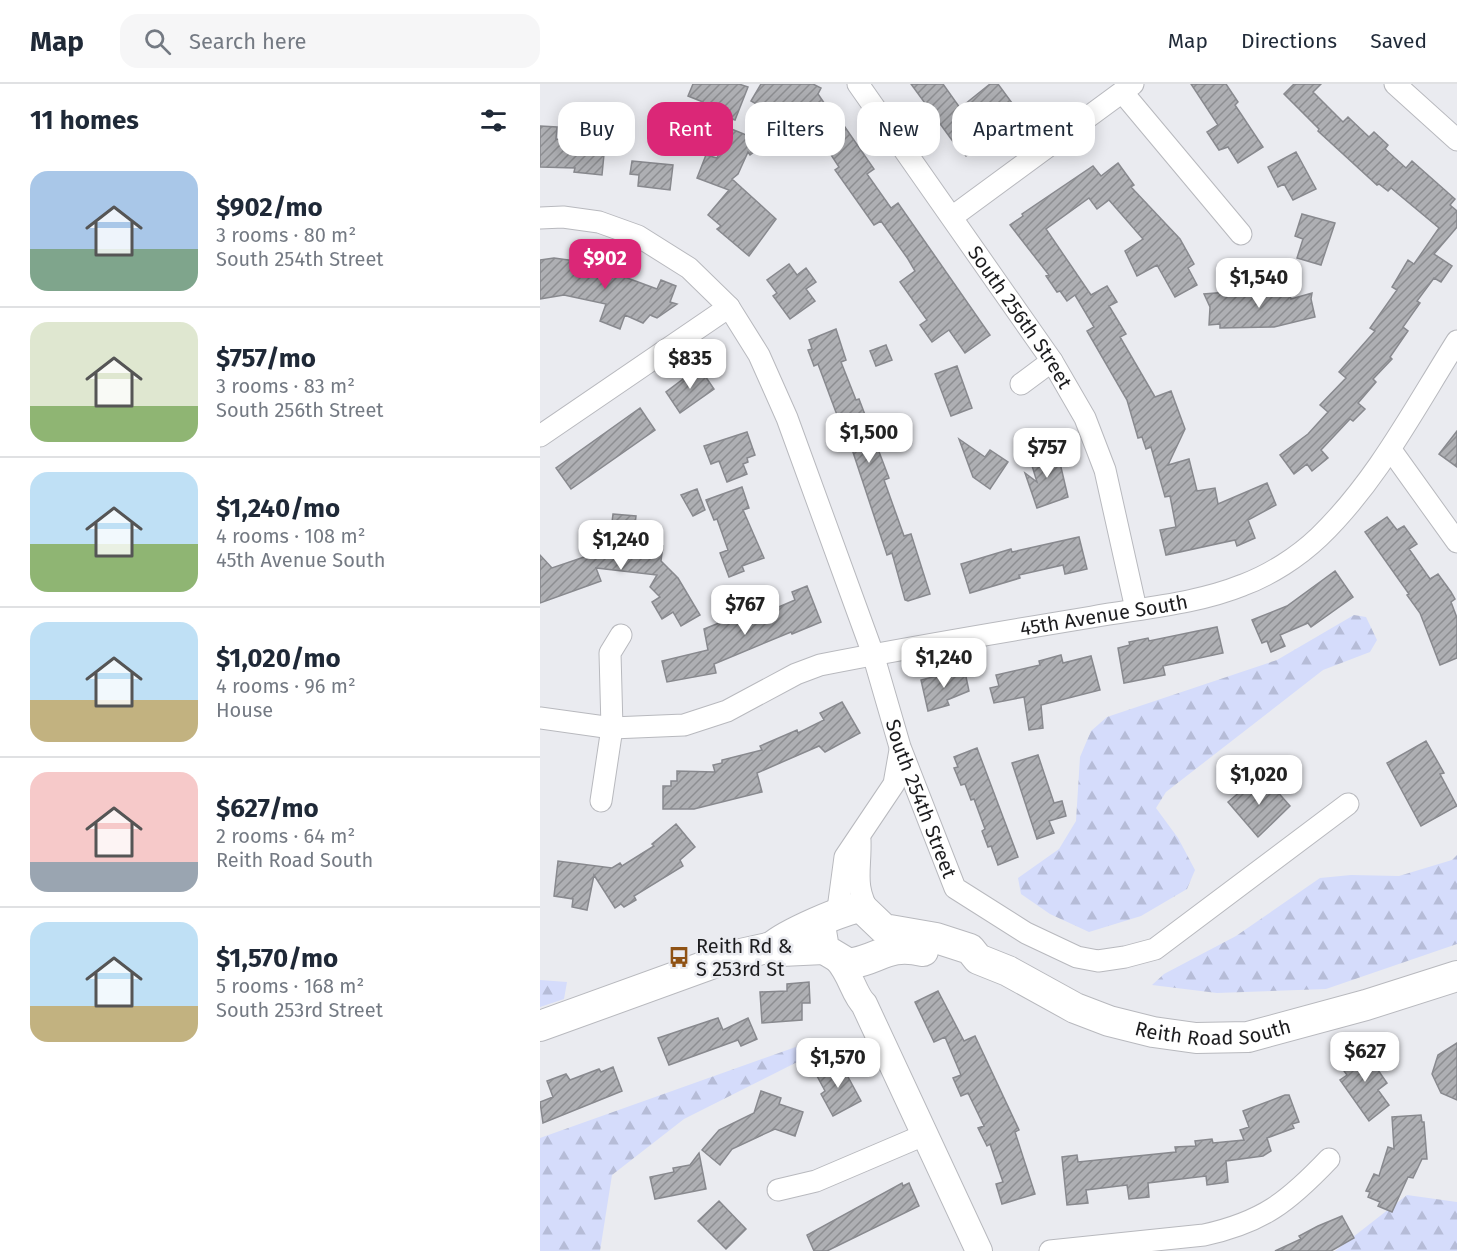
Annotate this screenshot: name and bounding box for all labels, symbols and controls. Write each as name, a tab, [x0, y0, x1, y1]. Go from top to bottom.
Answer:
search box	[120, 14, 540, 68]
text: Map	[30, 25, 84, 58]
icon: search	[141, 25, 174, 58]
text: Search here	[189, 28, 307, 55]
text: Map	[1168, 28, 1208, 54]
text: Directions	[1241, 28, 1337, 54]
text: Saved	[1370, 28, 1427, 54]
chip: Buy	[558, 102, 635, 156]
chip: Rent	[647, 102, 733, 156]
chip: Filters	[745, 102, 845, 156]
chip: New	[857, 102, 940, 156]
chip: Apartment	[952, 102, 1095, 156]
icon: filters	[477, 104, 510, 137]
text: 11 homes	[30, 105, 139, 136]
text: $902/mo	[216, 192, 323, 223]
icon: home	[78, 195, 150, 267]
text: 3 rooms · 80 m²	[216, 223, 356, 247]
pin: $902	[569, 239, 641, 290]
street label: South 256th Street	[963, 241, 1078, 393]
text: $902	[583, 246, 627, 270]
text: South 254th Street	[216, 247, 384, 271]
pin: $1,540	[1210, 258, 1308, 309]
text: $1,540	[1230, 265, 1288, 289]
pin: $835	[654, 339, 726, 390]
text: $757/mo	[216, 343, 316, 374]
icon: home	[78, 346, 150, 418]
text: $835	[668, 346, 712, 370]
text: 3 rooms · 83 m²	[216, 374, 355, 398]
text: South 256th Street	[216, 398, 384, 422]
pin: $1,500	[820, 413, 918, 464]
text: $1,500	[840, 420, 898, 444]
pin: $757	[1011, 428, 1083, 479]
text: $757	[1027, 435, 1067, 459]
text: $1,240/mo	[216, 493, 340, 524]
icon: home	[78, 496, 150, 568]
pin: $1,240	[572, 520, 670, 571]
text: 4 rooms · 108 m²	[216, 524, 365, 548]
text: $1,240	[592, 527, 650, 551]
text: 45th Avenue South	[216, 548, 385, 572]
pin: $767	[709, 585, 781, 636]
street label: 45th Avenue South	[1018, 589, 1190, 641]
text: $767	[725, 592, 765, 616]
pin: $1,240	[895, 638, 993, 689]
text: $1,020/mo	[216, 643, 341, 674]
text: $1,240	[915, 645, 973, 669]
icon: home	[78, 646, 150, 718]
text: 4 rooms · 96 m²	[216, 674, 356, 698]
text: House	[216, 698, 273, 722]
street label: South 254th Street	[881, 716, 962, 882]
pin: $1,020	[1210, 755, 1308, 806]
text: $1,020	[1230, 762, 1288, 786]
text: $627/mo	[216, 793, 319, 824]
icon: home	[78, 796, 150, 868]
text: 2 rooms · 64 m²	[216, 824, 355, 848]
text: Reith Road South	[216, 848, 373, 872]
place label: Reith Rd & S 253rd St	[696, 934, 792, 981]
text: $1,570/mo	[216, 943, 338, 974]
bus stop icon: Reith Rd & S 253rd St	[667, 945, 691, 969]
icon: home	[78, 946, 150, 1018]
text: 5 rooms · 168 m²	[216, 974, 364, 998]
text: South 253rd Street	[216, 998, 383, 1022]
street label: Reith Road South	[1133, 1014, 1293, 1050]
pin: $627	[1329, 1032, 1401, 1083]
pin: $1,570	[789, 1038, 887, 1089]
text: $627	[1344, 1039, 1386, 1063]
text: $1,570	[810, 1045, 866, 1069]

